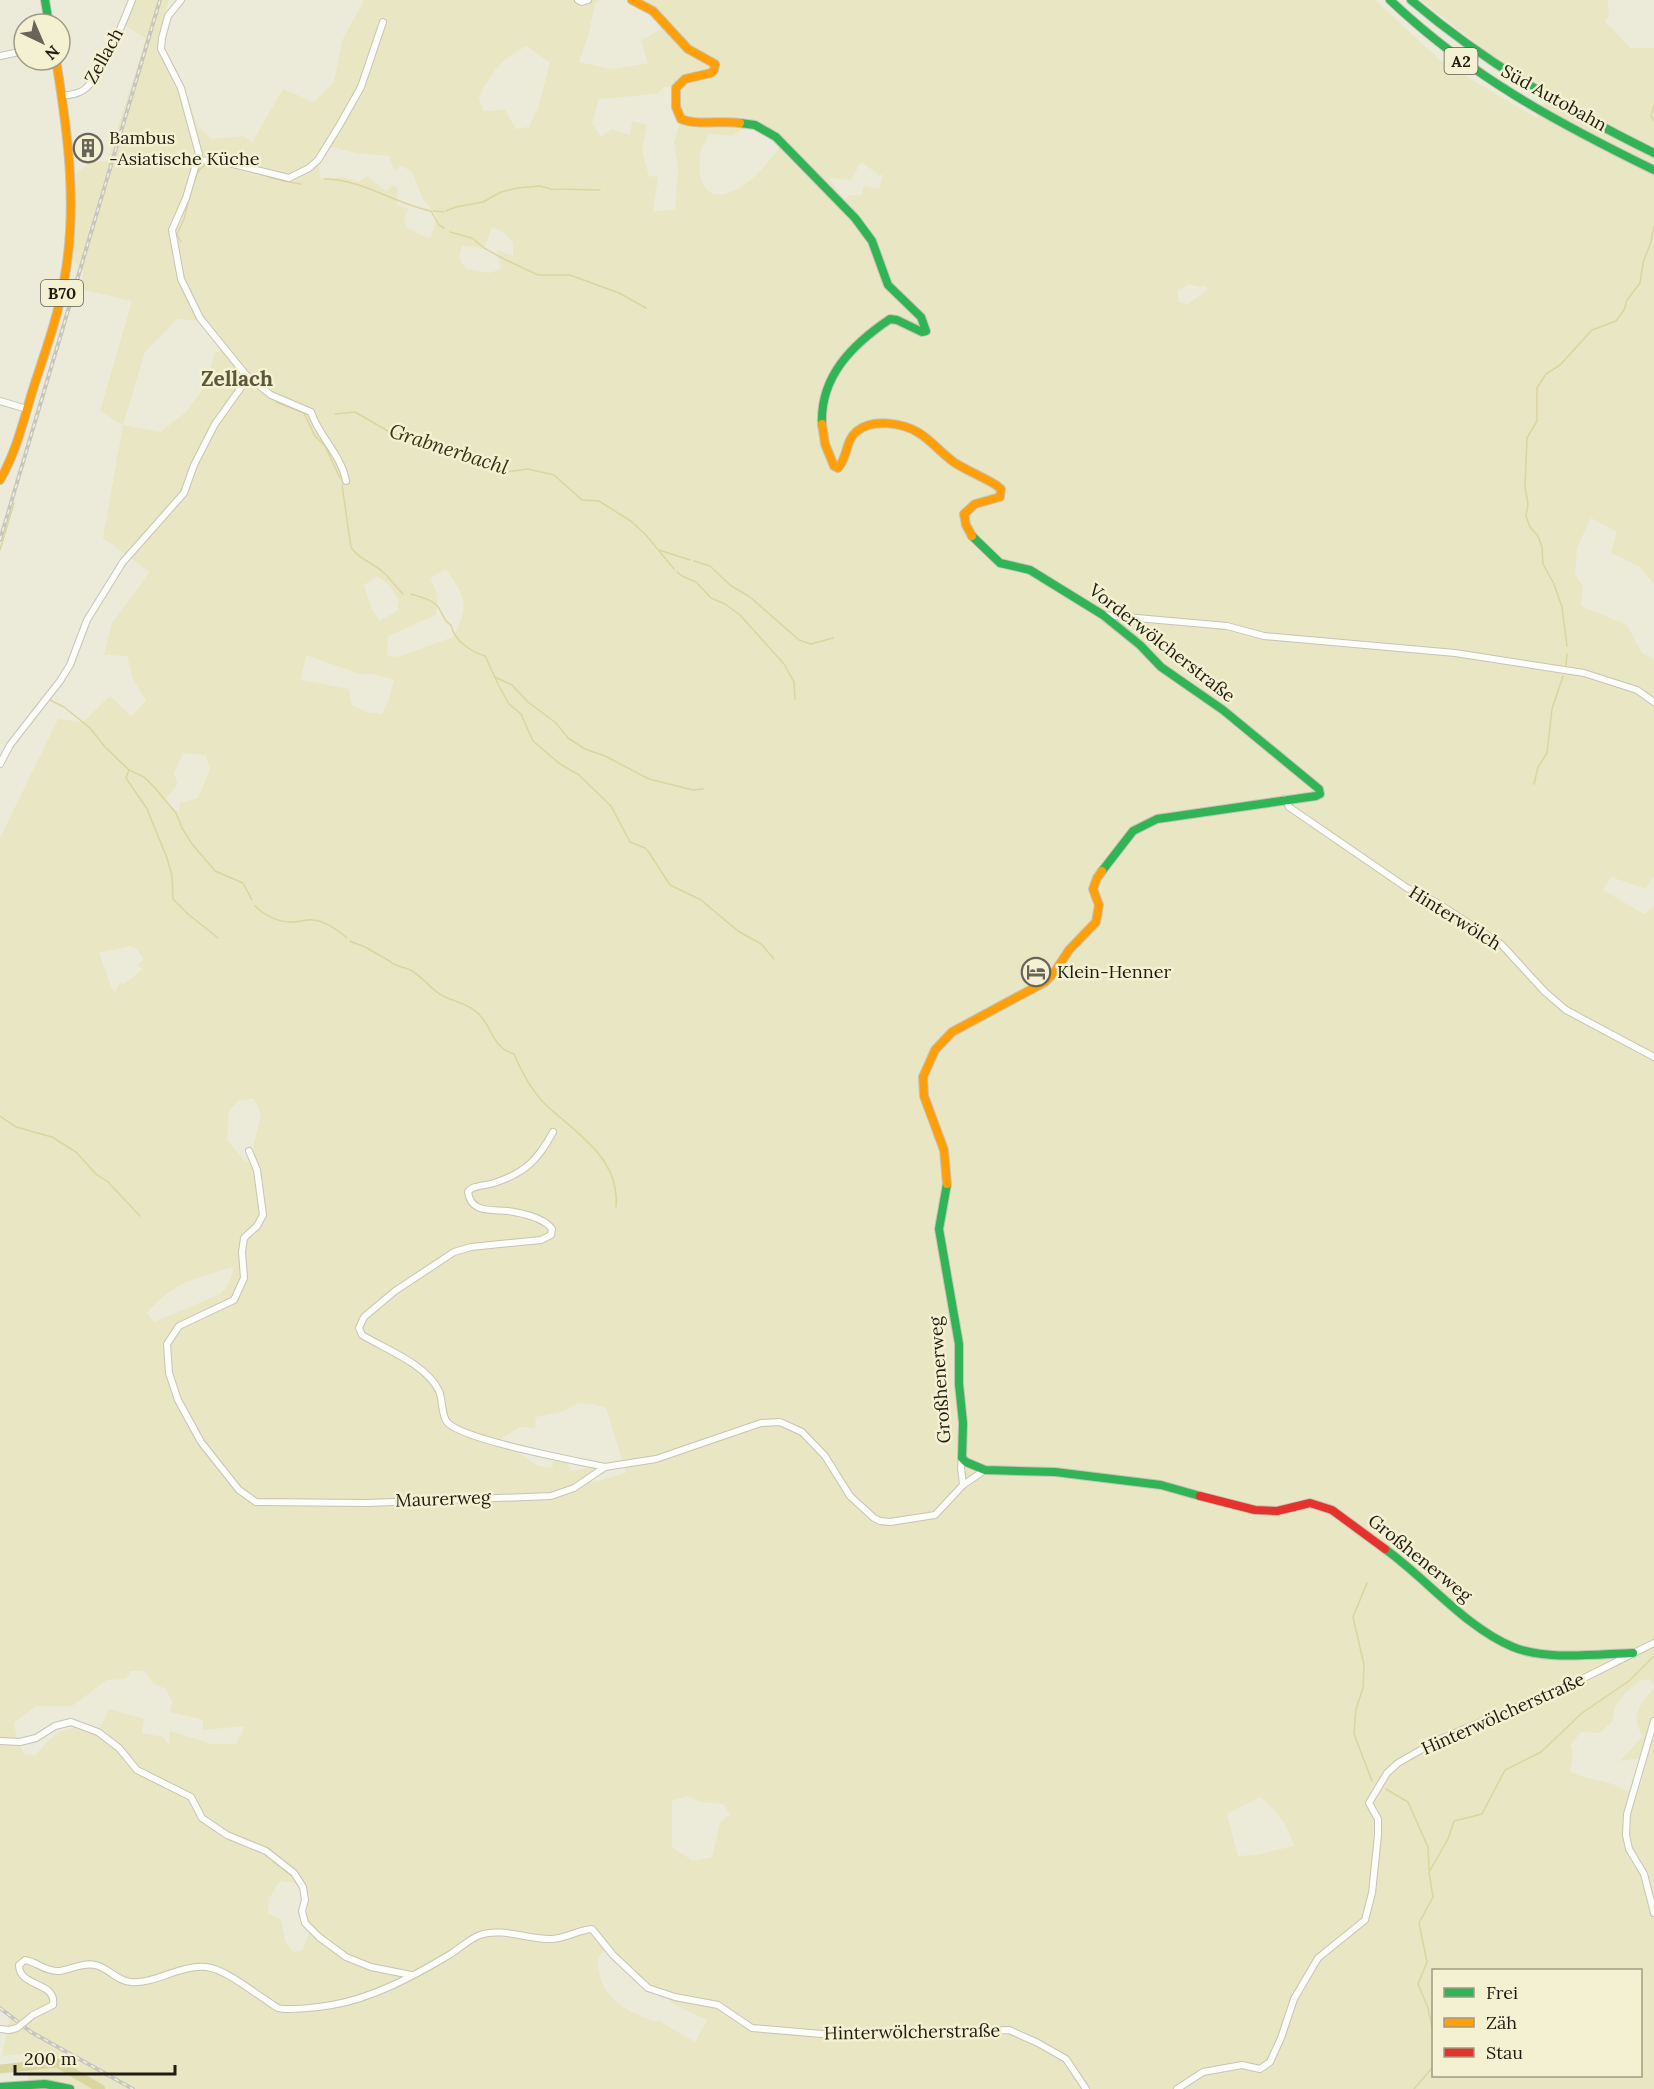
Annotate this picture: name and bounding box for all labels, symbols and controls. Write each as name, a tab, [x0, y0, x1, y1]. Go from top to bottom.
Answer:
north arrow	[12, 12, 72, 72]
street label: Zellach	[79, 24, 128, 88]
text: N	[41, 41, 64, 64]
road number: A2	[1444, 48, 1478, 74]
street label: Süd Autobahn	[1497, 59, 1611, 136]
place label: Bambus -Asiatische Küche	[109, 126, 260, 170]
building icon: Bambus -Asiatische Küche	[72, 132, 104, 164]
road number: B70	[41, 280, 83, 306]
district label: Zellach	[201, 365, 273, 392]
water label: Grabnerbachl	[387, 418, 512, 480]
street label: Vorderwölcherstraße	[1084, 578, 1240, 707]
street label: Hinterwölch	[1405, 880, 1506, 955]
hotel icon: Klein-Henner	[1020, 956, 1052, 988]
place label: Klein-Henner	[1057, 960, 1171, 983]
street label: Großhenerweg	[924, 1315, 955, 1444]
street label: Maurerweg	[395, 1485, 492, 1512]
street label: Großhenerweg	[1364, 1509, 1478, 1607]
street label: Hinterwölcherstraße	[1418, 1667, 1588, 1760]
legend	[1432, 1969, 1642, 2077]
text: Frei	[1486, 1981, 1518, 2004]
text: Zäh	[1486, 2011, 1517, 2034]
street label: Hinterwölcherstraße	[824, 2018, 1001, 2045]
scale bar	[15, 2038, 176, 2076]
text: Stau	[1486, 2041, 1523, 2064]
text: 200 m	[24, 2047, 77, 2070]

